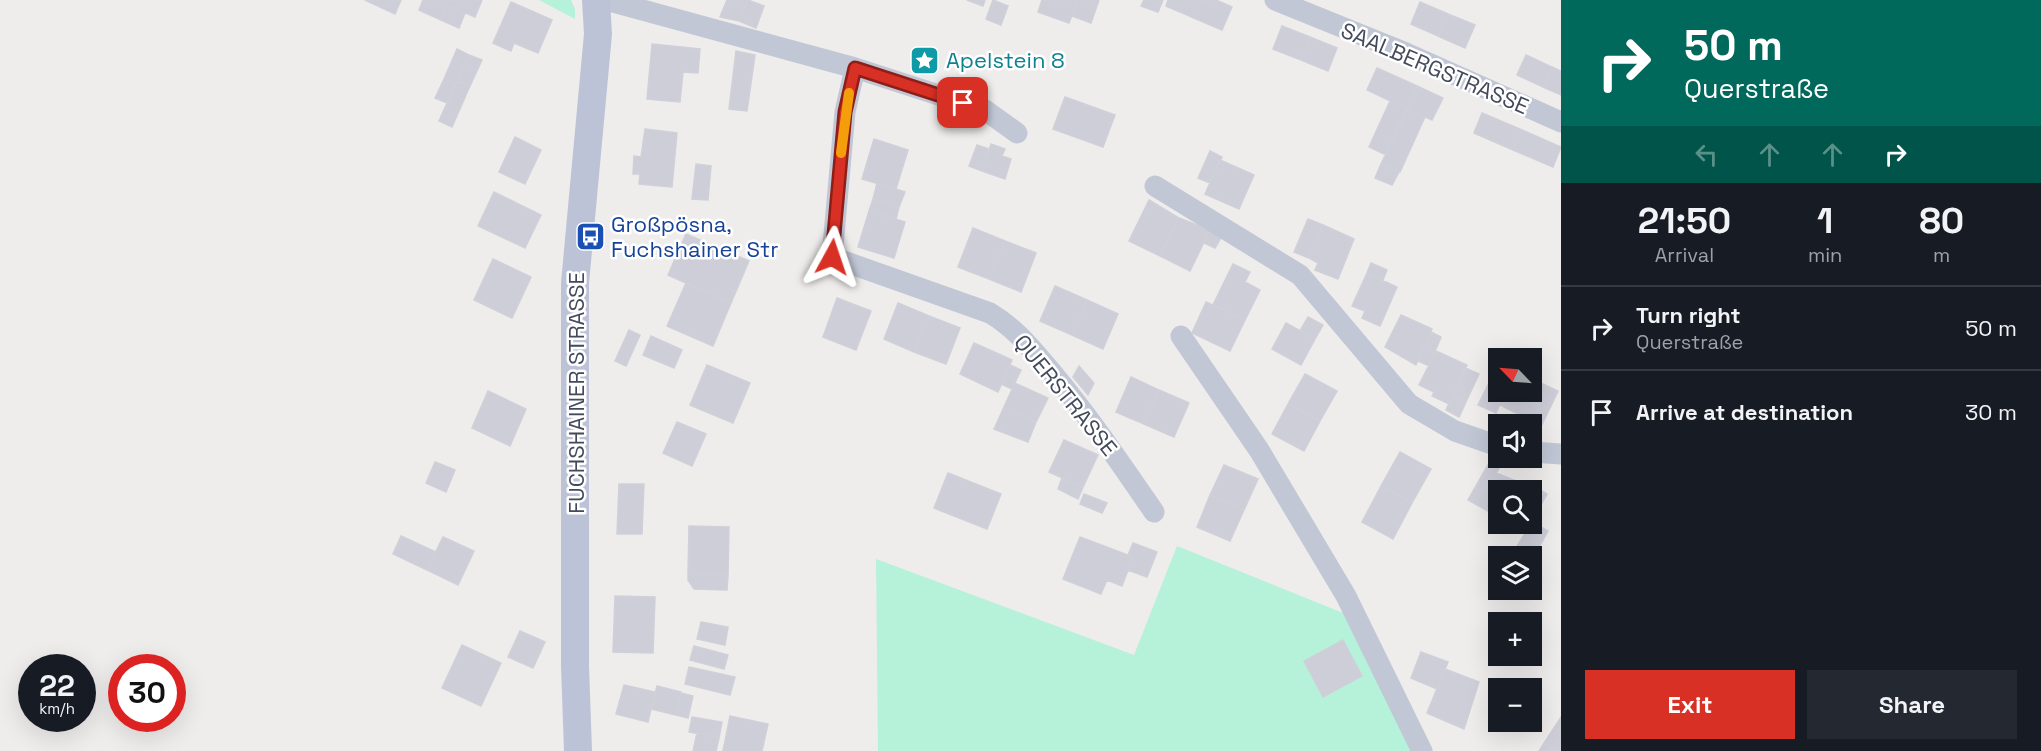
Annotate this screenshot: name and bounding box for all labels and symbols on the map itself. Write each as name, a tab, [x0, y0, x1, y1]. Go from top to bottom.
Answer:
street label: SAALBERGSTRASSE	[1337, 16, 1533, 120]
place icon: Apelstein 8	[909, 44, 941, 76]
place label: Apelstein 8	[946, 46, 1065, 74]
pin	[937, 77, 988, 128]
place label: Großpösna, Fuchshainer Str	[611, 210, 778, 263]
bus stop icon: Großpösna, Fuchshainer Str	[574, 221, 606, 253]
position arrow	[800, 225, 864, 289]
street label: FUCHSHAINER STRASSE	[562, 272, 590, 514]
street label: QUERSTRASSE	[1008, 329, 1124, 461]
north arrow	[1488, 348, 1542, 402]
speed limit sign: 30	[108, 654, 186, 732]

